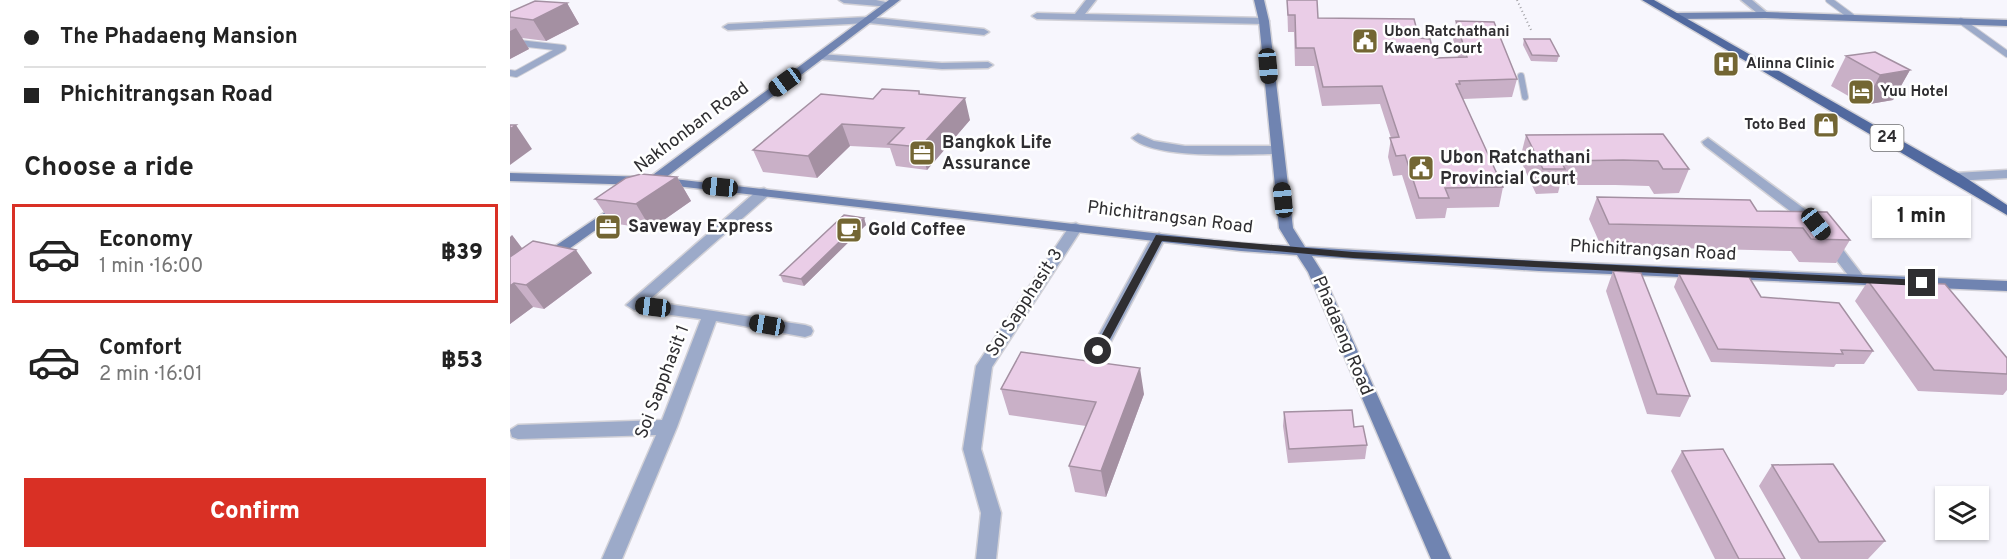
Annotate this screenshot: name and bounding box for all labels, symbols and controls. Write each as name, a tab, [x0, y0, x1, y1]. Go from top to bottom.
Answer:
place label: Ubon Ratchathani Kwaeng Court	[1384, 23, 1510, 59]
text: The Phadaeng Mansion	[60, 24, 298, 51]
public building icon: Ubon Ratchathani Kwaeng Court	[1350, 26, 1380, 56]
car	[1257, 47, 1279, 85]
hospital icon: Alinna Clinic	[1711, 49, 1741, 79]
place label: Alinna Clinic	[1746, 55, 1835, 74]
car	[765, 64, 805, 100]
street label: Nakhonban Road	[630, 77, 754, 179]
hotel icon: Yuu Hotel	[1846, 77, 1876, 107]
text: Phichitrangsan Road	[60, 82, 273, 109]
place label: Yuu Hotel	[1880, 83, 1948, 102]
shop icon: Toto Bed	[1811, 110, 1841, 140]
place label: Toto Bed	[1744, 116, 1806, 135]
road number: 24	[1870, 125, 1904, 151]
place label: Bangkok Life Assurance	[942, 132, 1052, 176]
office icon: Bangkok Life Assurance	[907, 138, 937, 168]
place label: Ubon Ratchathani Provincial Court	[1440, 147, 1591, 191]
text: Choose a ride	[24, 151, 194, 185]
public building icon: Ubon Ratchathani Provincial Court	[1406, 153, 1436, 183]
car	[701, 176, 739, 198]
car	[1272, 181, 1294, 219]
street label: Phichitrangsan Road	[1086, 196, 1254, 240]
callout: 1 min	[1872, 196, 1972, 238]
car	[1798, 204, 1834, 244]
text: 1 min	[1897, 204, 1946, 230]
office icon: Saveway Express	[593, 212, 623, 242]
cafe icon: Gold Coffee	[834, 215, 864, 245]
place label: Saveway Express	[628, 216, 773, 239]
place label: Gold Coffee	[868, 219, 966, 242]
icon: car	[27, 227, 81, 281]
text: Economy	[99, 227, 193, 254]
street label: Phichitrangsan Road	[1569, 235, 1737, 267]
text: ฿39	[441, 240, 483, 267]
street label: Soi Sapphasit 3	[981, 244, 1069, 362]
text: 1 min · 16:00	[99, 254, 203, 280]
route end	[1908, 269, 1935, 296]
street label: Phadaeng Road	[1307, 273, 1377, 399]
car	[634, 296, 672, 318]
car	[748, 313, 786, 337]
street label: Soi Sapphasit 1	[631, 322, 695, 442]
icon: car	[27, 335, 81, 389]
text: Comfort	[99, 335, 182, 362]
route start	[1084, 337, 1111, 364]
text: ฿53	[441, 348, 483, 375]
text: 2 min · 16:01	[99, 362, 203, 388]
button: Confirm	[24, 478, 486, 547]
map controls	[1935, 486, 1989, 540]
button: layers	[1935, 486, 1989, 540]

